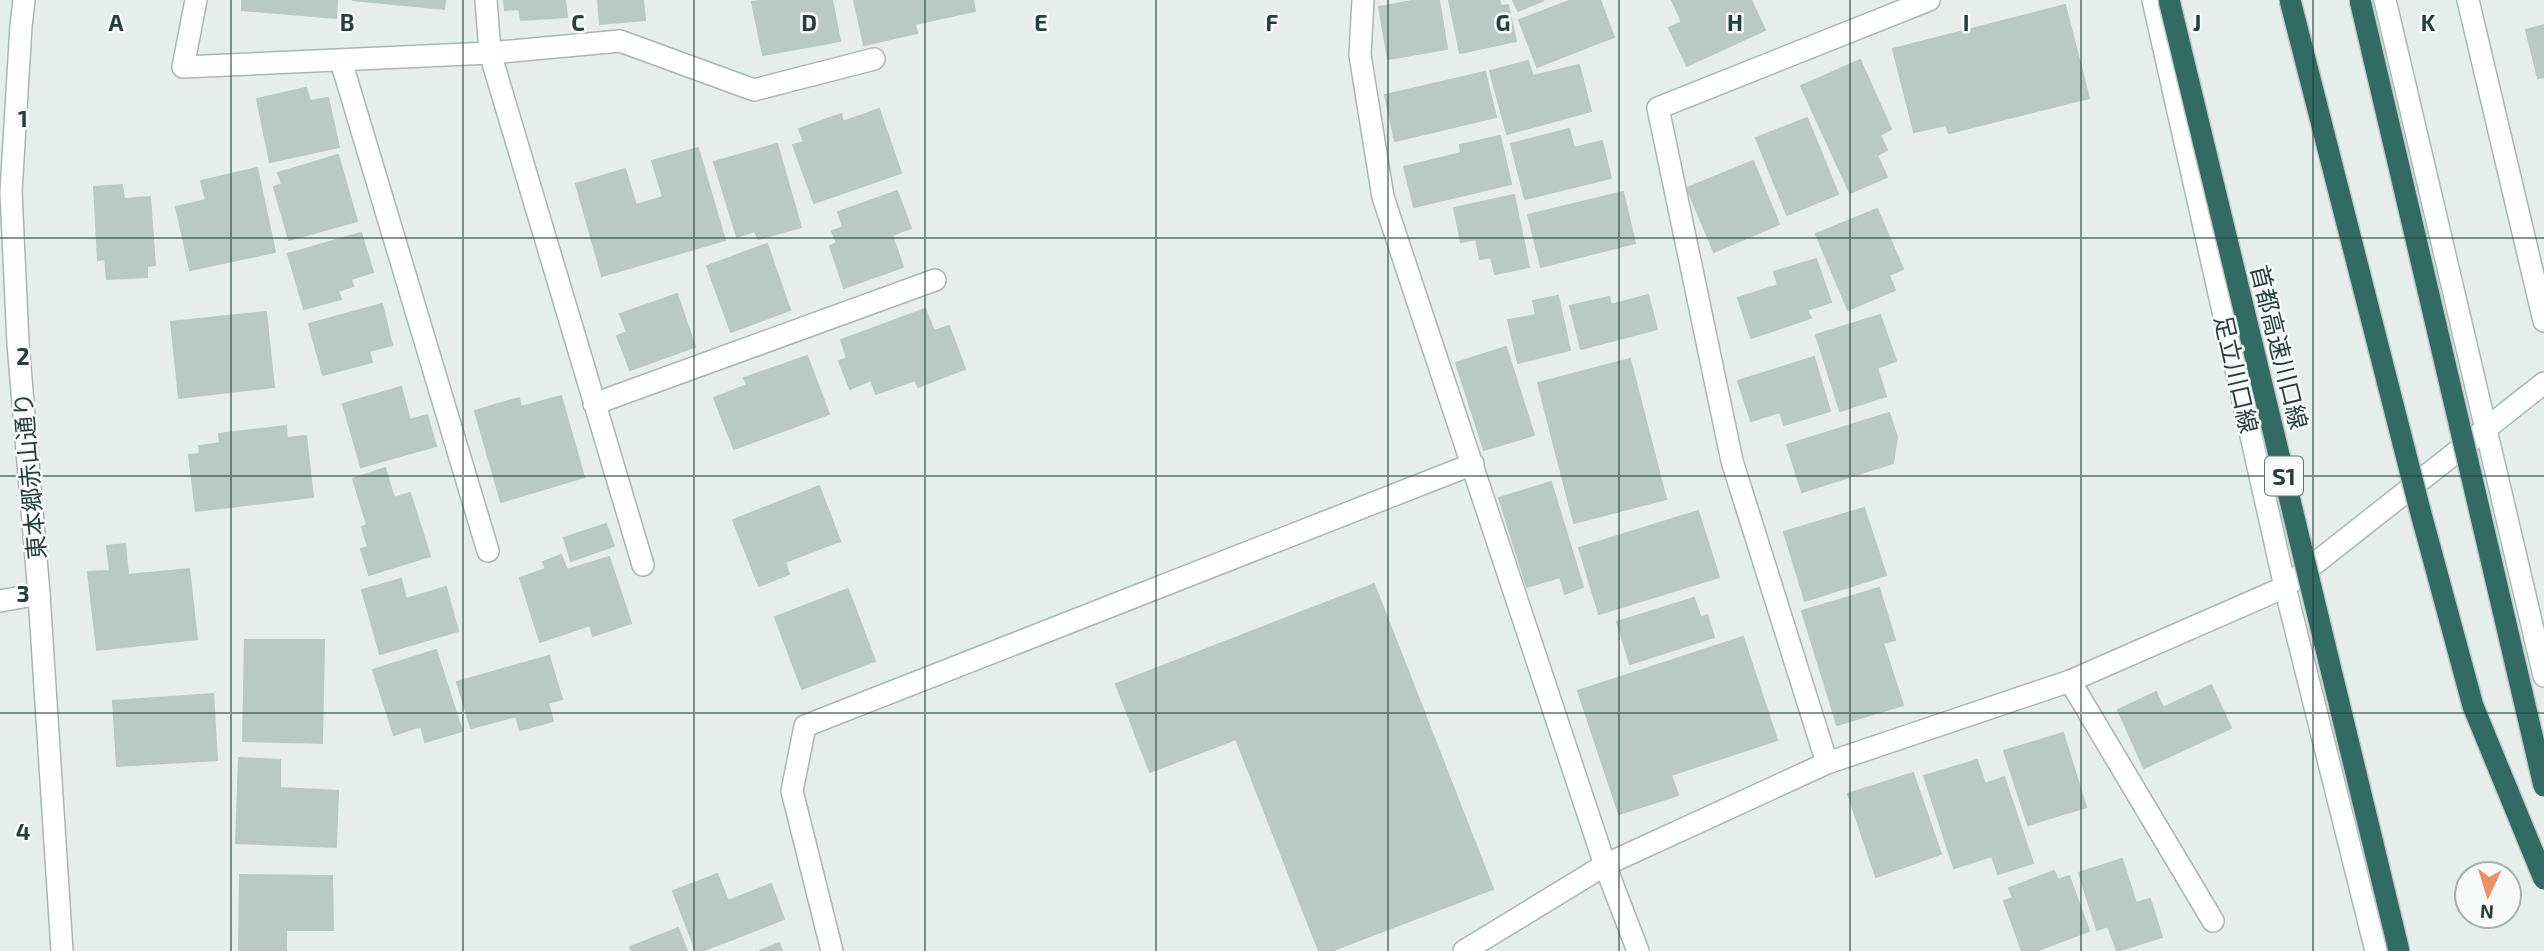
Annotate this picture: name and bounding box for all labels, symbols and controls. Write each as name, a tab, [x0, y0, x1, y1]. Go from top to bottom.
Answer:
text: A	[108, 8, 124, 36]
text: B	[340, 8, 354, 36]
text: C	[571, 8, 585, 36]
text: D	[801, 8, 817, 36]
text: E	[1034, 8, 1048, 36]
text: F	[1266, 8, 1279, 36]
text: G	[1496, 8, 1510, 36]
text: H	[1727, 8, 1743, 36]
text: I	[1963, 8, 1969, 36]
text: J	[2193, 8, 2201, 36]
text: K	[2421, 8, 2436, 36]
text: 1	[18, 104, 28, 132]
street label: 首都高速川口線	[2246, 262, 2314, 432]
street label: 足立川口線	[2209, 312, 2265, 436]
text: 2	[16, 342, 30, 370]
street label: 東本郷赤山通り	[7, 391, 51, 561]
road number: S1	[2265, 456, 2303, 496]
text: 3	[16, 579, 30, 607]
text: 4	[16, 817, 30, 845]
north arrow	[2453, 860, 2523, 930]
text: N	[2479, 901, 2494, 924]

